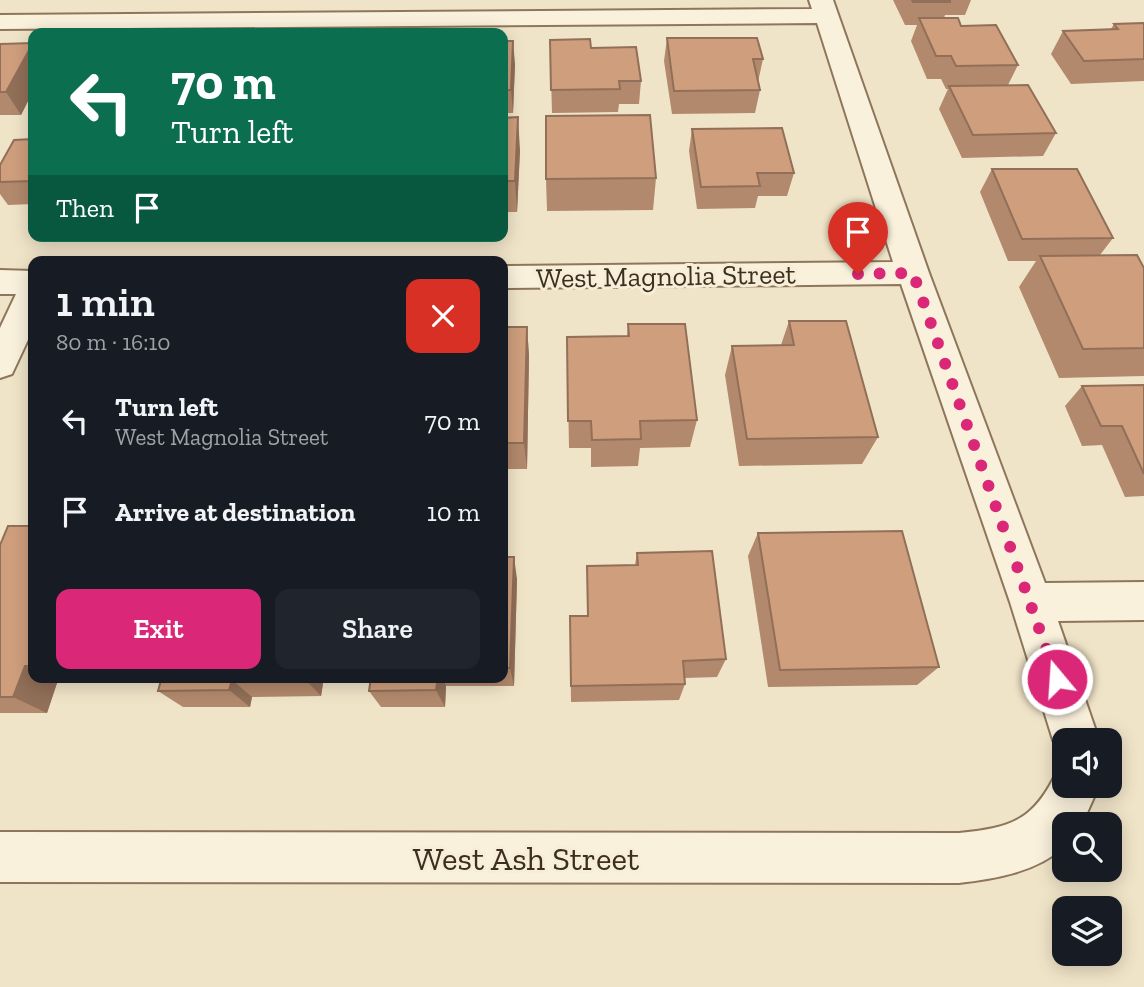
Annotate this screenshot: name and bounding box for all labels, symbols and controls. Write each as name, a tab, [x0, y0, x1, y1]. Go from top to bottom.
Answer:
text: 70 m	[171, 53, 276, 112]
icon: left	[56, 56, 147, 147]
text: Turn left	[171, 113, 293, 151]
icon: arrive	[128, 189, 166, 227]
text: Then	[56, 192, 114, 224]
pin	[828, 202, 888, 274]
icon: arrive	[839, 213, 877, 251]
street label: West Magnolia Street	[536, 257, 797, 295]
text: 1 min	[56, 276, 155, 327]
button: close	[406, 279, 480, 353]
text: 80 m · 16:10	[56, 328, 171, 356]
text: Turn left	[115, 391, 218, 423]
icon: left	[56, 402, 94, 440]
text: 70 m	[424, 405, 480, 437]
text: West Magnolia Street	[115, 423, 328, 451]
icon: arrive	[56, 493, 94, 531]
text: Arrive at destination	[115, 496, 355, 528]
text: 10 m	[427, 496, 480, 528]
button: Exit	[56, 589, 261, 669]
button: Share	[275, 589, 480, 669]
position arrow	[1020, 642, 1094, 716]
map controls	[1052, 728, 1122, 966]
button: sound	[1052, 728, 1122, 798]
button: search	[1052, 812, 1122, 882]
street label: West Ash Street	[413, 839, 640, 878]
button: layers	[1052, 896, 1122, 966]

